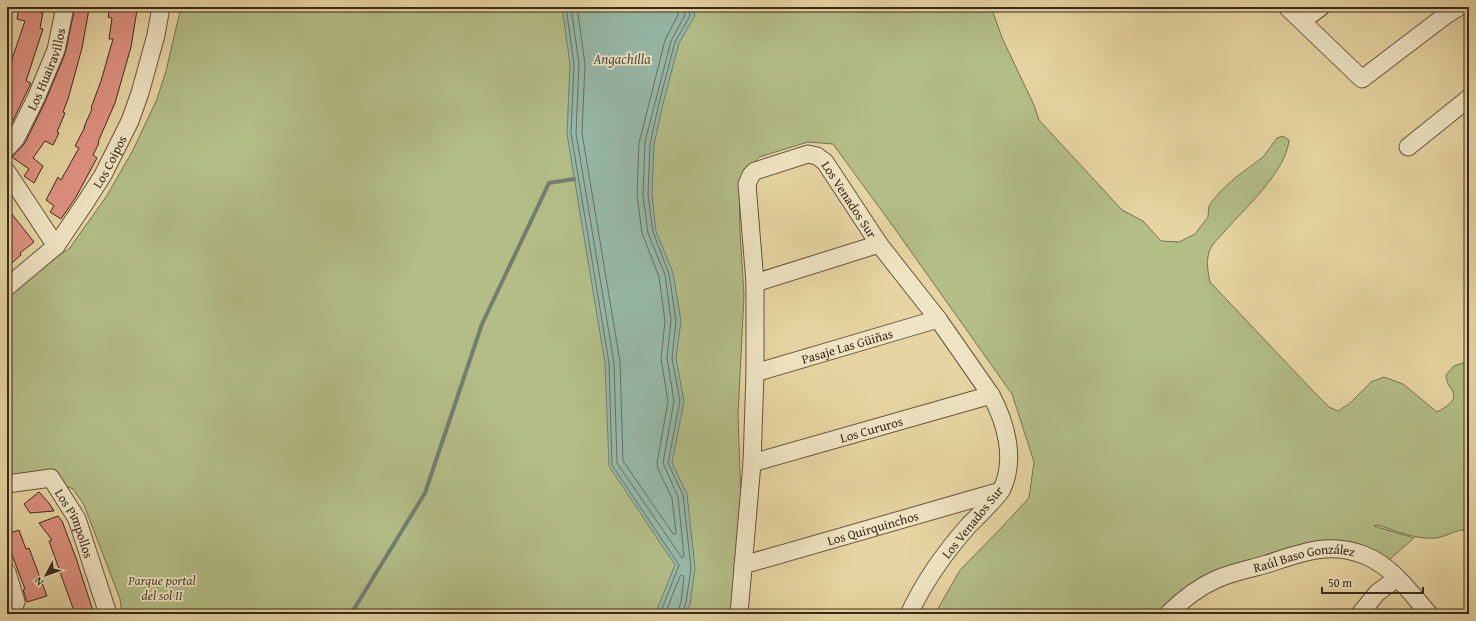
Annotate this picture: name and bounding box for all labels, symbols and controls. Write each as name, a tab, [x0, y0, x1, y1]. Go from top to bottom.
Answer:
street label: Los Huairavillos	[22, 26, 70, 114]
water label: Angachilla	[592, 49, 651, 69]
street label: Los Coipos	[88, 132, 131, 192]
street label: Los Venados Sur	[817, 157, 882, 242]
street label: Pasaje Las Güiñas	[799, 324, 895, 369]
street label: Los Cururos	[838, 412, 905, 448]
street label: Los Venados Sur	[937, 481, 1008, 563]
street label: Los Pimpollos	[50, 485, 98, 561]
street label: Los Quirquinchos	[825, 506, 921, 550]
street label: Raúl Baso González	[1251, 540, 1358, 577]
north arrow	[26, 555, 66, 595]
scale bar	[1322, 569, 1423, 595]
park label: Parque portal del sol II	[127, 571, 196, 605]
text: N	[30, 573, 47, 590]
text: 50 m	[1328, 574, 1352, 591]

